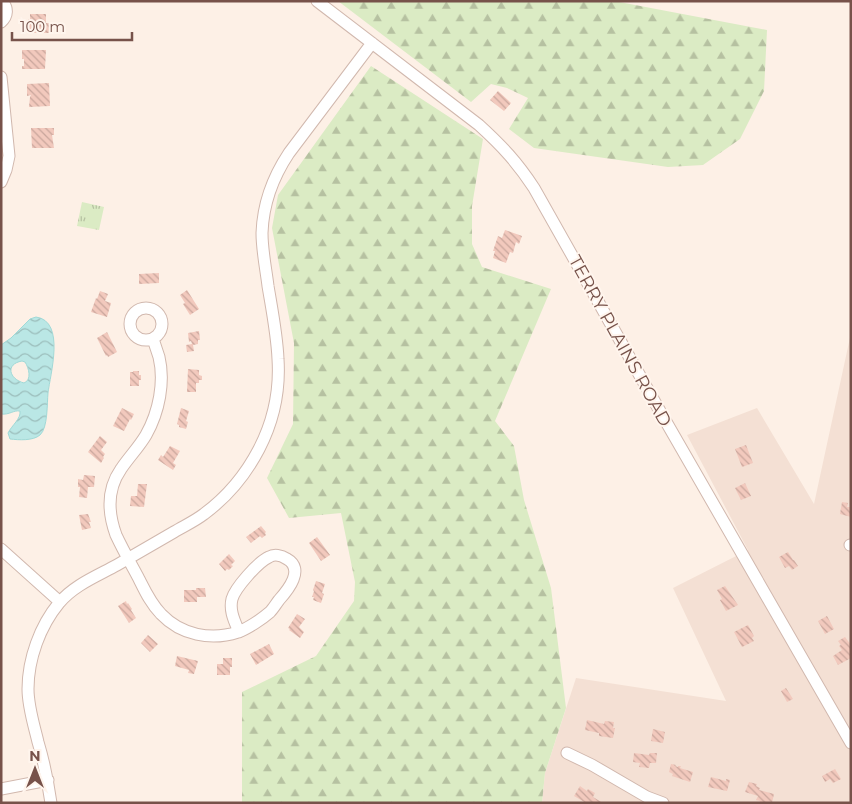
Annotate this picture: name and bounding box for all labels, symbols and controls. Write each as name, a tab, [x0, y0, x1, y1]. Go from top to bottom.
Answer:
scale bar	[12, 10, 132, 42]
text: 100 m	[20, 17, 65, 36]
street label: TERRY PLAINS ROAD	[564, 252, 676, 430]
north arrow	[10, 744, 60, 794]
text: N	[29, 747, 41, 765]

